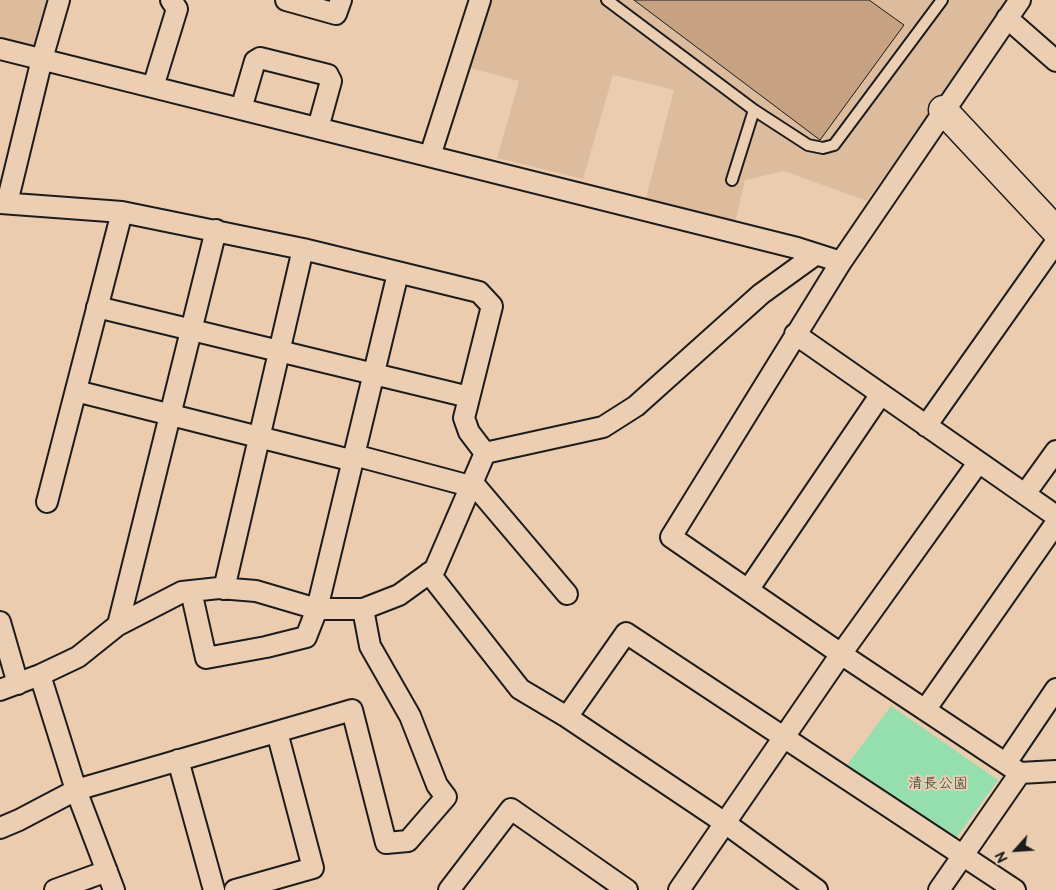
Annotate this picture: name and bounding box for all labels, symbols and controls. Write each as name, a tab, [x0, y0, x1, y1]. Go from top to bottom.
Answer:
park label: 清長公園	[908, 775, 968, 793]
north arrow	[991, 825, 1041, 875]
text: N	[992, 848, 1012, 865]

